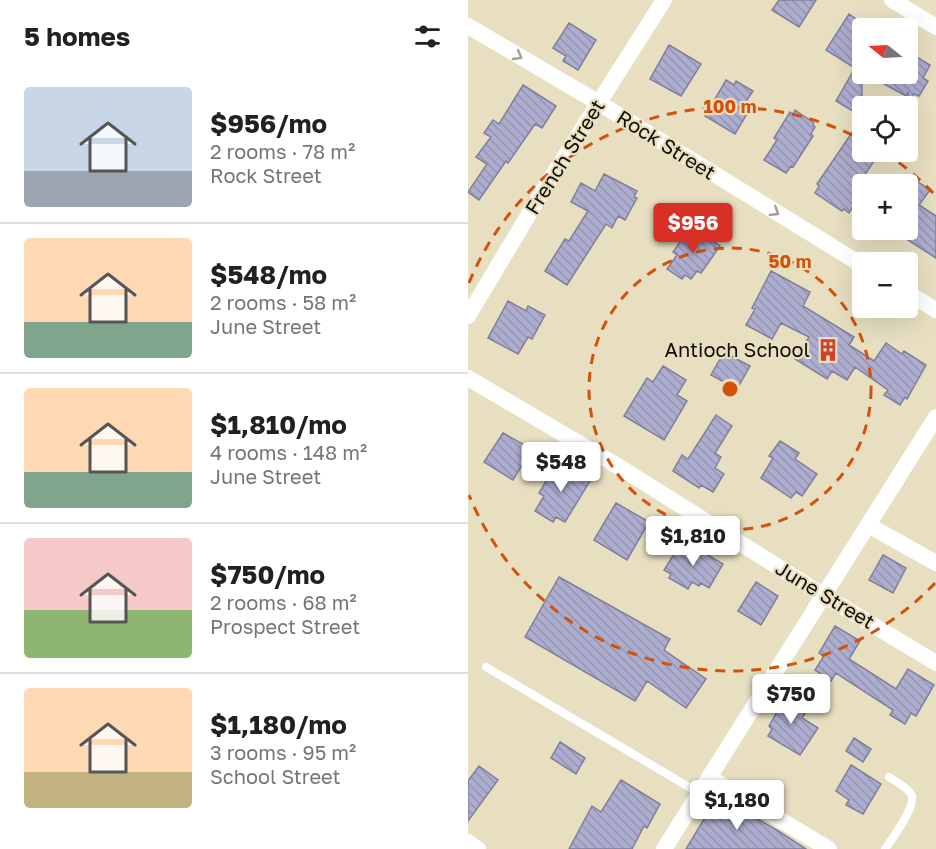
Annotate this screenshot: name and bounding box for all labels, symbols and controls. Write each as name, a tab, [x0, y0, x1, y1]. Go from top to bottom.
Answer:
north arrow	[852, 18, 918, 84]
map controls	[852, 18, 918, 318]
icon: filters	[411, 20, 444, 53]
text: 5 homes	[24, 21, 130, 52]
one-way arrow	[512, 49, 523, 60]
street label: French Street	[519, 95, 609, 218]
text: 100 m	[704, 95, 756, 117]
button: locate	[852, 96, 918, 162]
street label: Rock Street	[613, 104, 720, 184]
text: $956/mo	[210, 108, 327, 139]
icon: home	[72, 111, 144, 183]
text: 2 rooms · 78 m²	[210, 139, 355, 163]
text: Rock Street	[210, 163, 322, 187]
button: +	[852, 174, 918, 240]
pin: $956	[657, 203, 729, 254]
one-way arrow	[769, 204, 779, 216]
text: $956	[668, 210, 719, 234]
text: 50 m	[769, 250, 811, 272]
button: −	[852, 252, 918, 318]
text: $548/mo	[210, 259, 327, 290]
icon: home	[72, 262, 144, 334]
text: 2 rooms · 58 m²	[210, 290, 356, 314]
text: June Street	[210, 314, 321, 338]
place label: Antioch School	[665, 337, 810, 361]
building icon: Antioch School	[815, 337, 841, 363]
centre of rings	[720, 379, 740, 399]
text: $1,810/mo	[210, 409, 347, 440]
icon: home	[72, 412, 144, 484]
text: 4 rooms · 148 m²	[210, 440, 367, 464]
pin: $548	[525, 442, 597, 493]
text: $548	[536, 449, 586, 473]
text: June Street	[210, 464, 321, 488]
pin: $1,810	[644, 516, 742, 567]
text: $1,810	[660, 523, 726, 547]
street label: June Street	[772, 555, 879, 633]
text: $750/mo	[210, 559, 325, 590]
icon: home	[72, 562, 144, 634]
text: 2 rooms · 68 m²	[210, 590, 357, 614]
text: Prospect Street	[210, 614, 360, 638]
pin: $750	[755, 674, 827, 725]
text: $750	[766, 681, 816, 705]
text: $1,180/mo	[210, 709, 347, 740]
icon: home	[72, 712, 144, 784]
text: 3 rooms · 95 m²	[210, 740, 356, 764]
text: School Street	[210, 764, 341, 788]
pin: $1,180	[688, 780, 786, 831]
text: $1,180	[704, 787, 770, 811]

